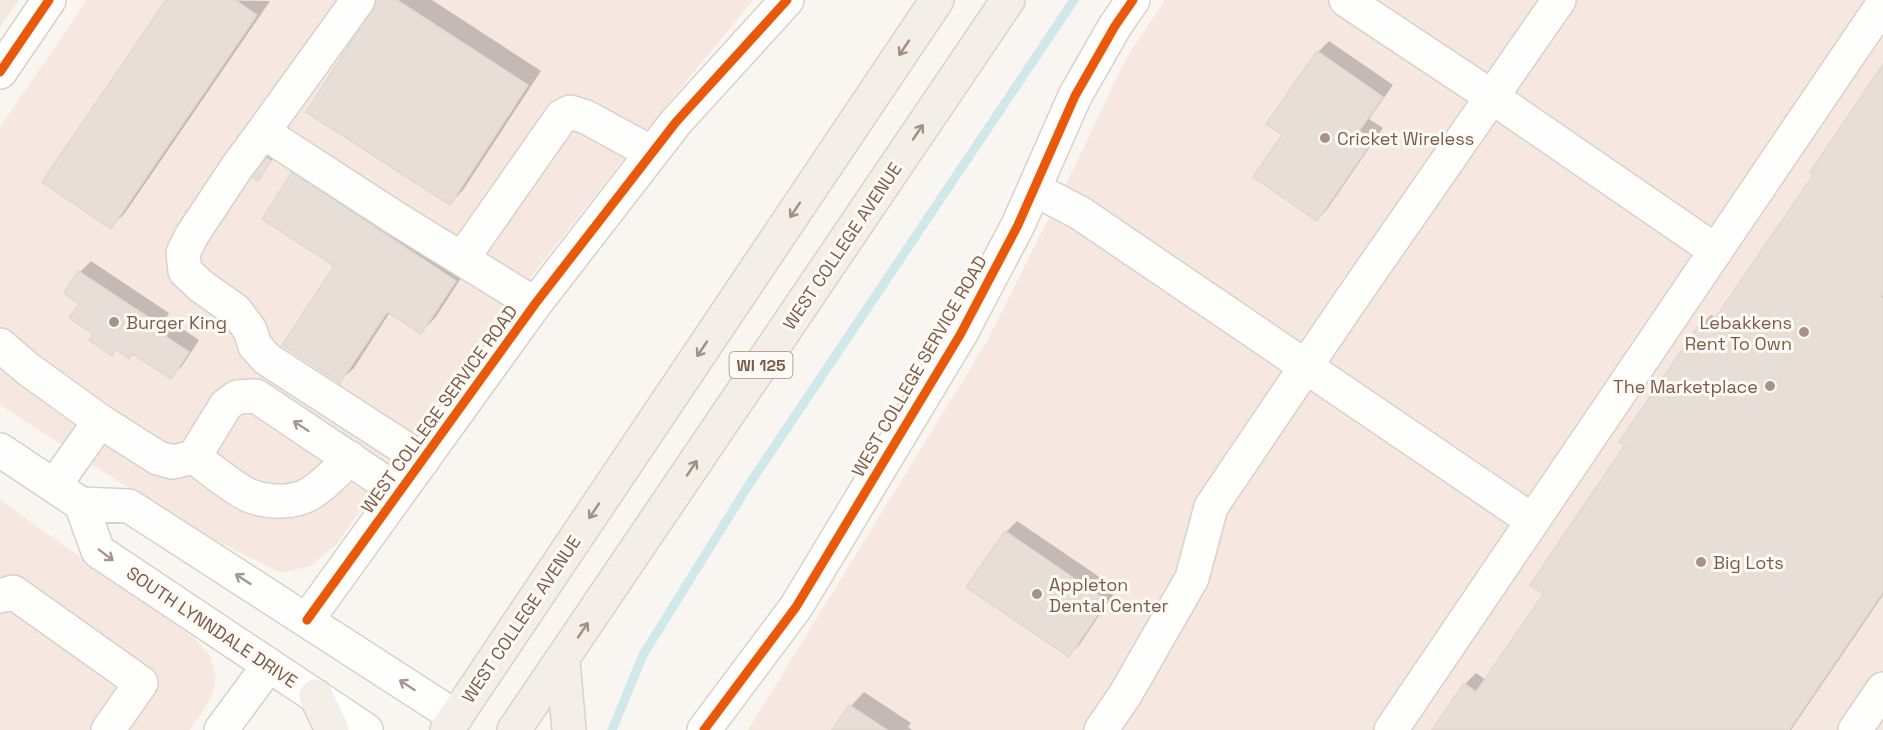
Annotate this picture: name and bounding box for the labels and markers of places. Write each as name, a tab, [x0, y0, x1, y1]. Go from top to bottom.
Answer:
place label: Cricket Wireless	[1337, 127, 1474, 150]
marker: Cricket Wireless	[1318, 131, 1332, 145]
place label: Burger King	[126, 311, 227, 334]
place label: Lebakkens Rent To Own	[1685, 311, 1792, 355]
marker: Burger King	[107, 315, 121, 329]
marker: Lebakkens Rent To Own	[1797, 325, 1811, 339]
place label: The Marketplace	[1613, 375, 1758, 398]
marker: The Marketplace	[1763, 379, 1777, 393]
place label: Big Lots	[1713, 551, 1784, 574]
marker: Big Lots	[1694, 555, 1708, 569]
place label: Appleton Dental Center	[1049, 573, 1169, 617]
marker: Appleton Dental Center	[1030, 587, 1044, 601]

